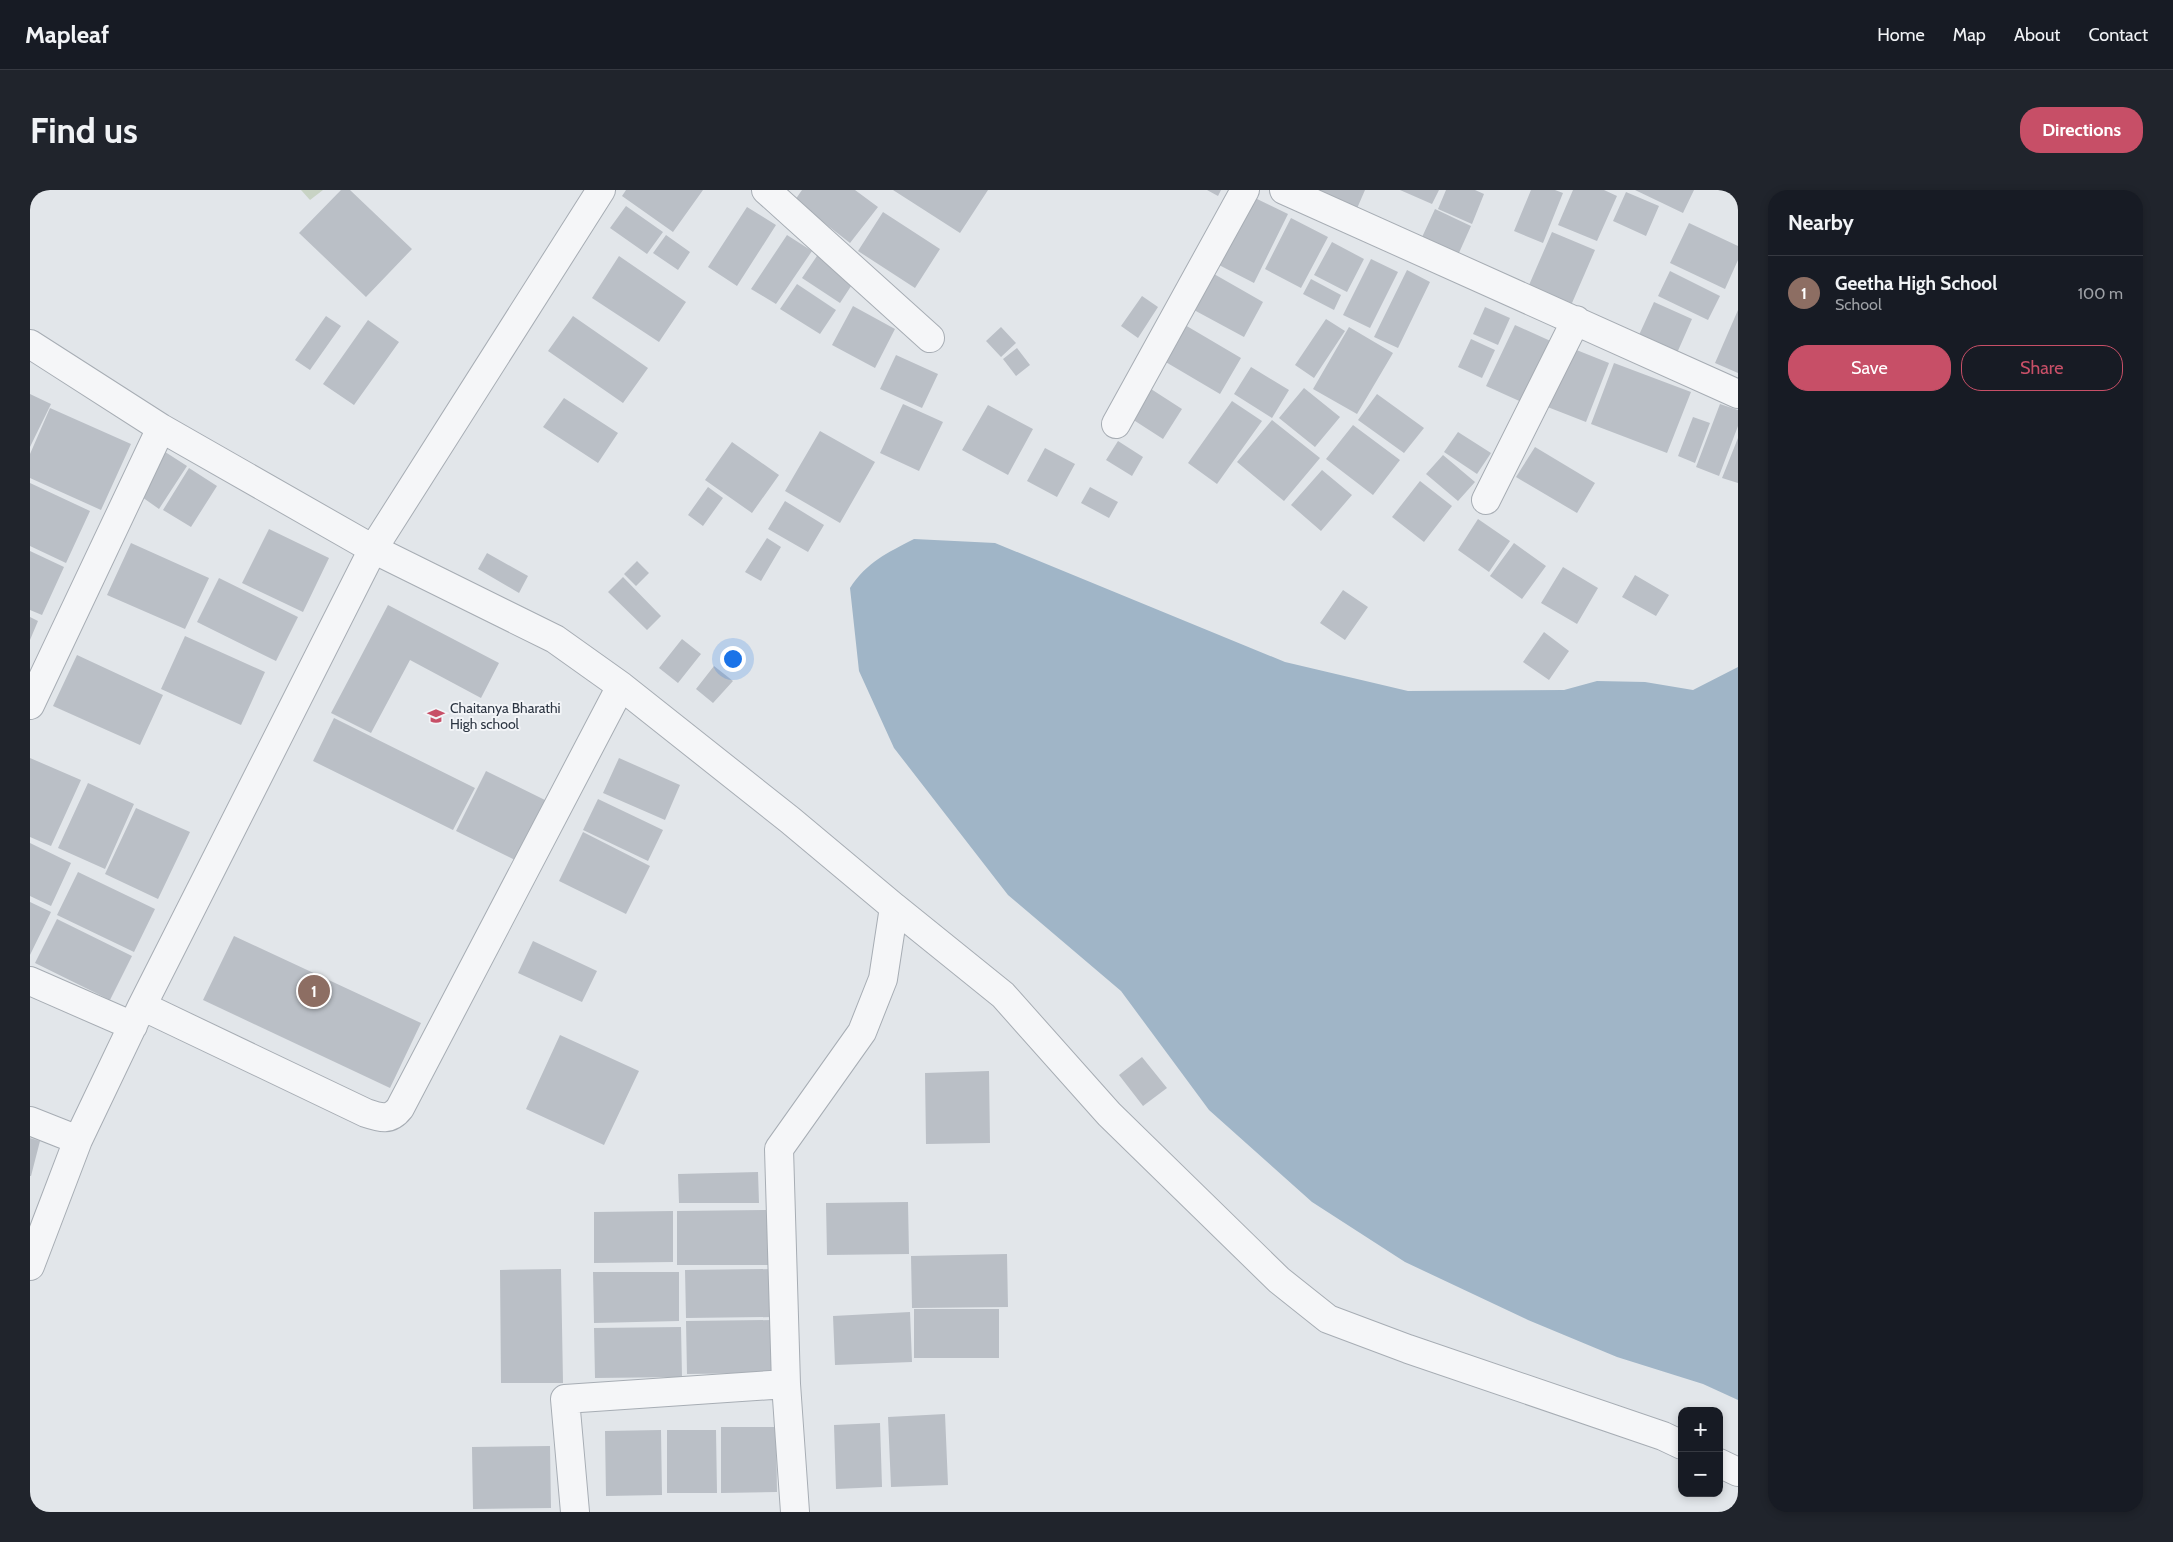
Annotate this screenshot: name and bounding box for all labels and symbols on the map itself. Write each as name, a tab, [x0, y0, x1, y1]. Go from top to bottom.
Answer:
your location	[720, 646, 746, 672]
place label: Chaitanya Bharathi High school	[450, 699, 561, 733]
school or university icon: Chaitanya Bharathi High school	[426, 706, 446, 726]
pin: 1	[298, 972, 330, 1010]

